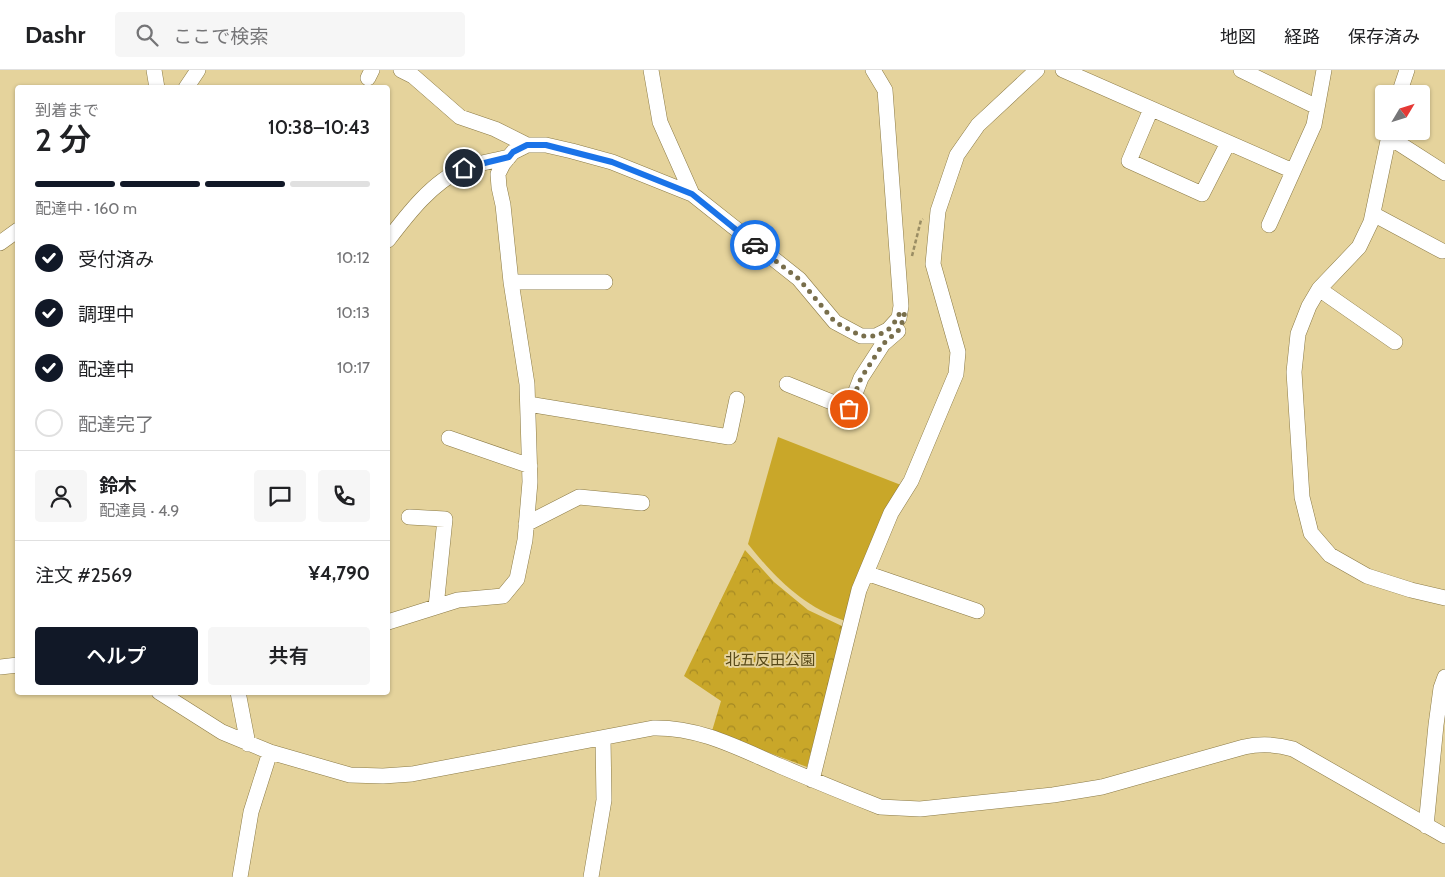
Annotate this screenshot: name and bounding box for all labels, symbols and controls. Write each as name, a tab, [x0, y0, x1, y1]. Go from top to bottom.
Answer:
search box	[115, 12, 465, 57]
text: Dashr	[25, 20, 85, 49]
icon: search	[133, 21, 161, 49]
text: ここで検索	[173, 25, 268, 48]
text: 地図	[1220, 26, 1256, 48]
text: 経路	[1284, 26, 1320, 48]
text: 保存済み	[1348, 26, 1420, 48]
north arrow	[1375, 85, 1430, 140]
map controls	[1375, 85, 1430, 140]
text: 到着まで	[35, 101, 99, 120]
text: 10:38–10:43	[268, 116, 370, 139]
text: 2 分	[35, 120, 91, 159]
pin	[443, 147, 485, 189]
icon: home	[450, 154, 478, 182]
text: 配達中 · 160 m	[35, 199, 137, 218]
courier	[730, 220, 780, 270]
icon: car	[741, 231, 769, 259]
icon: check	[35, 244, 63, 272]
text: 受付済み	[78, 248, 154, 271]
text: 10:12	[337, 248, 370, 267]
icon: check	[35, 299, 63, 327]
text: 調理中	[78, 303, 135, 326]
text: 10:13	[336, 303, 370, 322]
icon: check	[35, 354, 63, 382]
text: 配達中	[78, 358, 135, 381]
text: 10:17	[337, 358, 370, 377]
pin	[828, 388, 870, 430]
icon: bag	[835, 395, 863, 423]
text: 配達完了	[78, 413, 154, 436]
button: person	[35, 470, 87, 522]
button: chat	[254, 470, 306, 522]
button: phone	[318, 470, 370, 522]
text: 鈴木	[99, 474, 137, 497]
text: 配達員 · 4.9	[99, 501, 179, 520]
text: ¥4,790	[309, 562, 370, 585]
text: 注文 #2569	[35, 564, 132, 587]
button: ヘルプ	[35, 627, 198, 685]
button: 共有	[208, 627, 370, 685]
park label: 北五反田公園	[725, 651, 815, 669]

